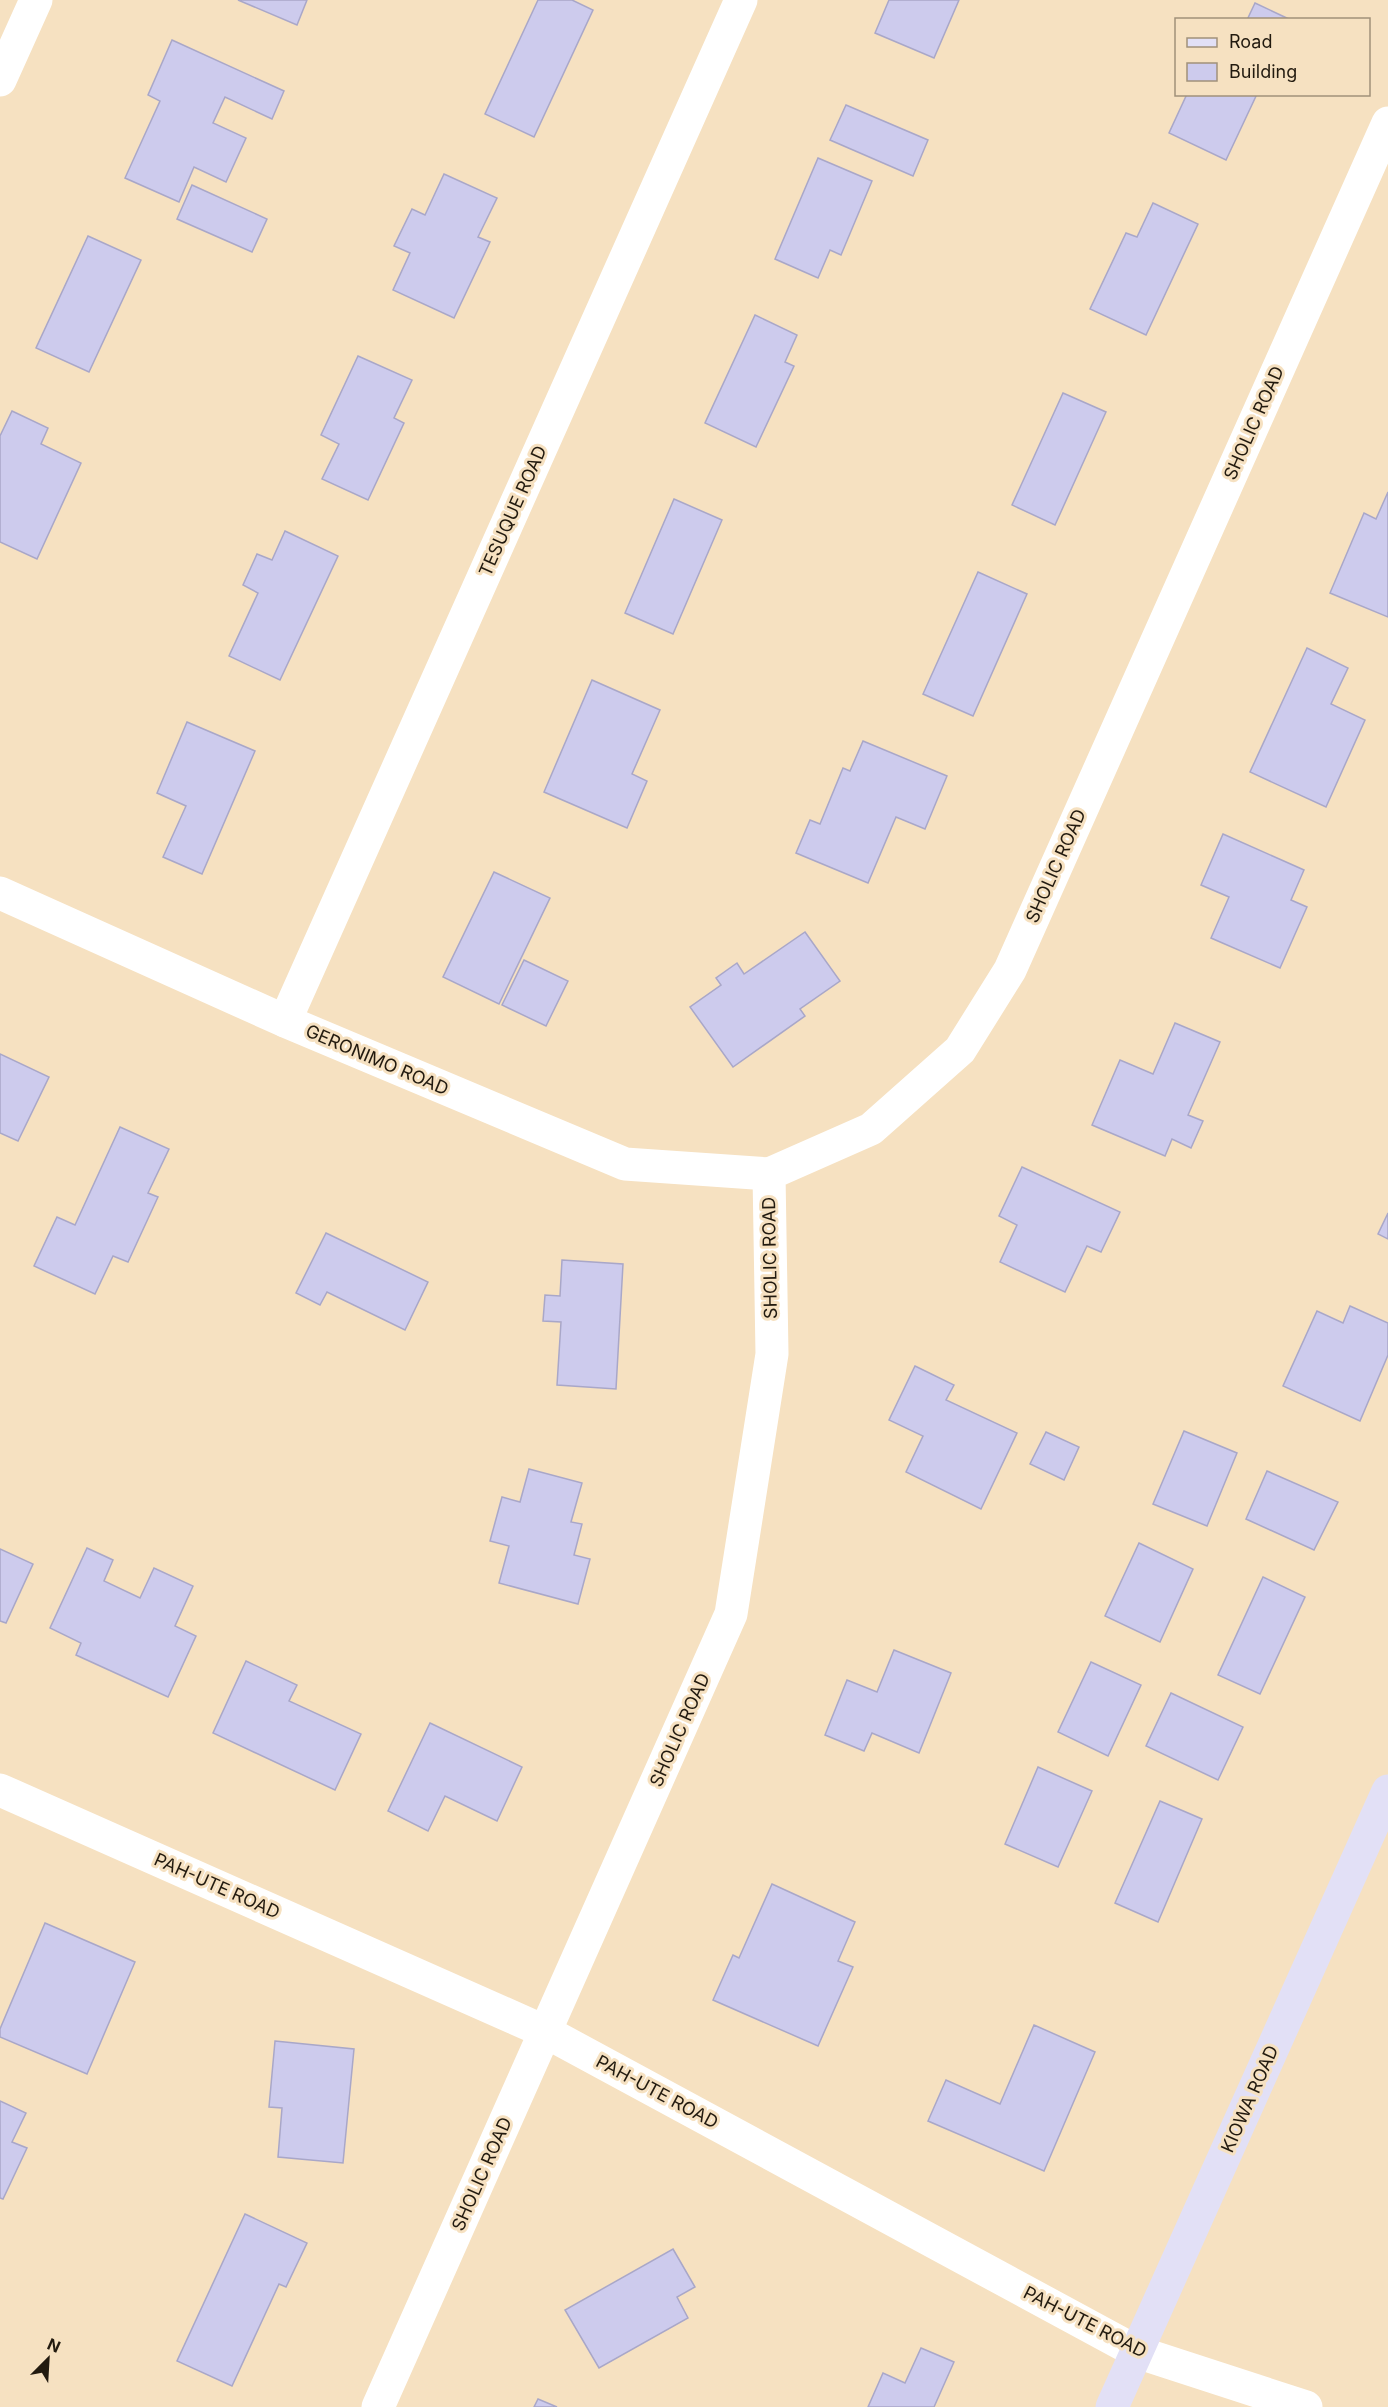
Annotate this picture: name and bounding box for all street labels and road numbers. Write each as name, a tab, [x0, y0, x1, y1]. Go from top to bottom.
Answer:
street label: SHOLIC ROAD	[1219, 363, 1288, 483]
street label: TESUQUE ROAD	[474, 442, 551, 579]
street label: SHOLIC ROAD	[1021, 806, 1090, 926]
street label: GERONIMO ROAD	[303, 1020, 452, 1099]
street label: SHOLIC ROAD	[758, 1197, 781, 1319]
street label: SHOLIC ROAD	[645, 1670, 714, 1790]
street label: PAH-UTE ROAD	[151, 1848, 283, 1923]
street label: KIOWA ROAD	[1217, 2042, 1283, 2156]
street label: PAH-UTE ROAD	[593, 2051, 722, 2133]
street label: SHOLIC ROAD	[447, 2114, 516, 2234]
street label: PAH-UTE ROAD	[1020, 2281, 1150, 2362]

